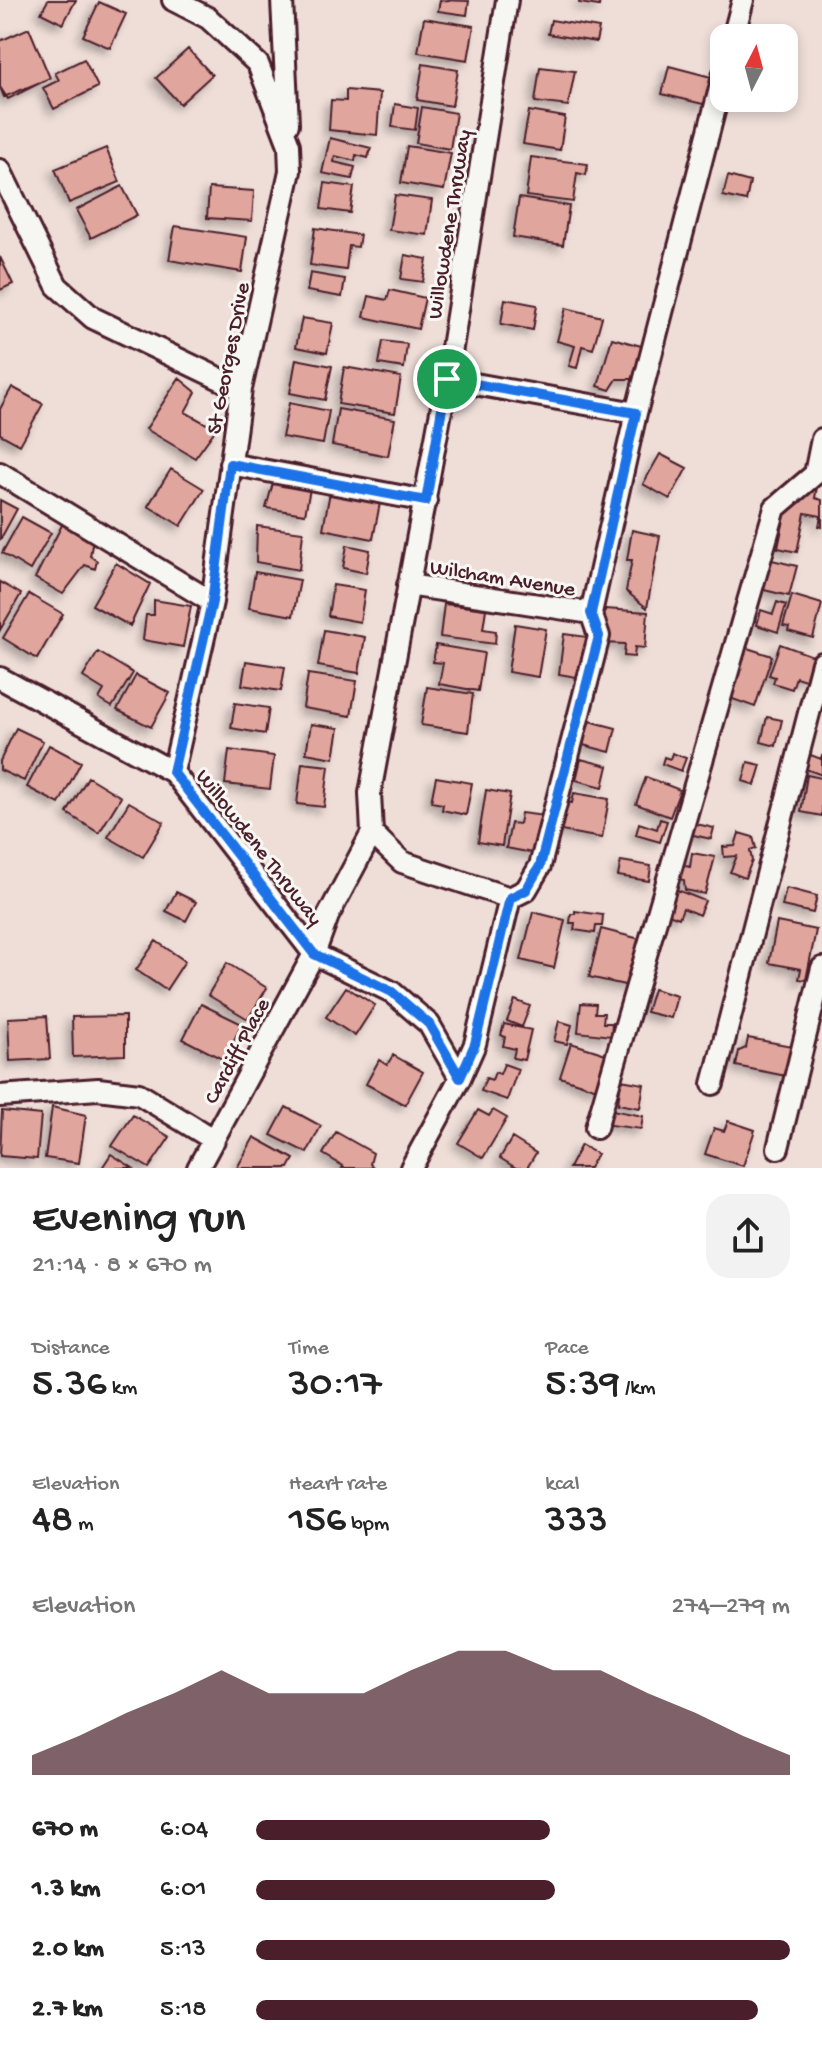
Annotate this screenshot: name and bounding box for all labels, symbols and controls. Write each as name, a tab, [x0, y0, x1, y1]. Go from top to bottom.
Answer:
north arrow	[710, 24, 798, 112]
map controls	[710, 24, 798, 112]
street label: Willowdene Thruway	[423, 128, 479, 321]
street label: St Georges Drive	[202, 280, 257, 437]
pin	[413, 345, 481, 413]
icon: arrive	[425, 357, 469, 401]
street label: Wilcham Avenue	[428, 556, 578, 604]
street label: Willowdene Thruway	[189, 765, 327, 932]
street label: Cardiff Place	[200, 994, 278, 1109]
button: share	[706, 1194, 790, 1278]
text: Evening run	[32, 1195, 245, 1247]
text: 21:14 · 8 × 670 m	[32, 1251, 212, 1282]
text: Distance	[32, 1336, 110, 1362]
text: Time	[289, 1336, 329, 1362]
text: Pace	[545, 1336, 589, 1362]
text: 5.36	[32, 1362, 107, 1409]
text: 30:17	[289, 1362, 382, 1409]
text: 5:39	[545, 1362, 620, 1409]
text: km	[107, 1376, 137, 1402]
text: /km	[620, 1376, 656, 1402]
text: Elevation	[32, 1472, 119, 1498]
text: Heart rate	[289, 1472, 387, 1498]
text: kcal	[545, 1472, 580, 1498]
text: 48	[32, 1498, 73, 1545]
text: 156	[289, 1498, 346, 1545]
text: 333	[545, 1498, 608, 1545]
text: m	[73, 1512, 94, 1538]
text: bpm	[346, 1512, 389, 1538]
text: Elevation	[32, 1592, 135, 1623]
text: 274–279 m	[672, 1592, 790, 1623]
text: 670 m	[32, 1815, 98, 1846]
text: 6:04	[160, 1815, 208, 1846]
text: 1.3 km	[32, 1875, 100, 1906]
text: 6:01	[160, 1875, 207, 1906]
text: 2.0 km	[32, 1935, 104, 1966]
text: 5:13	[160, 1935, 206, 1966]
text: 2.7 km	[32, 1995, 103, 2026]
text: 5:18	[160, 1995, 207, 2026]

